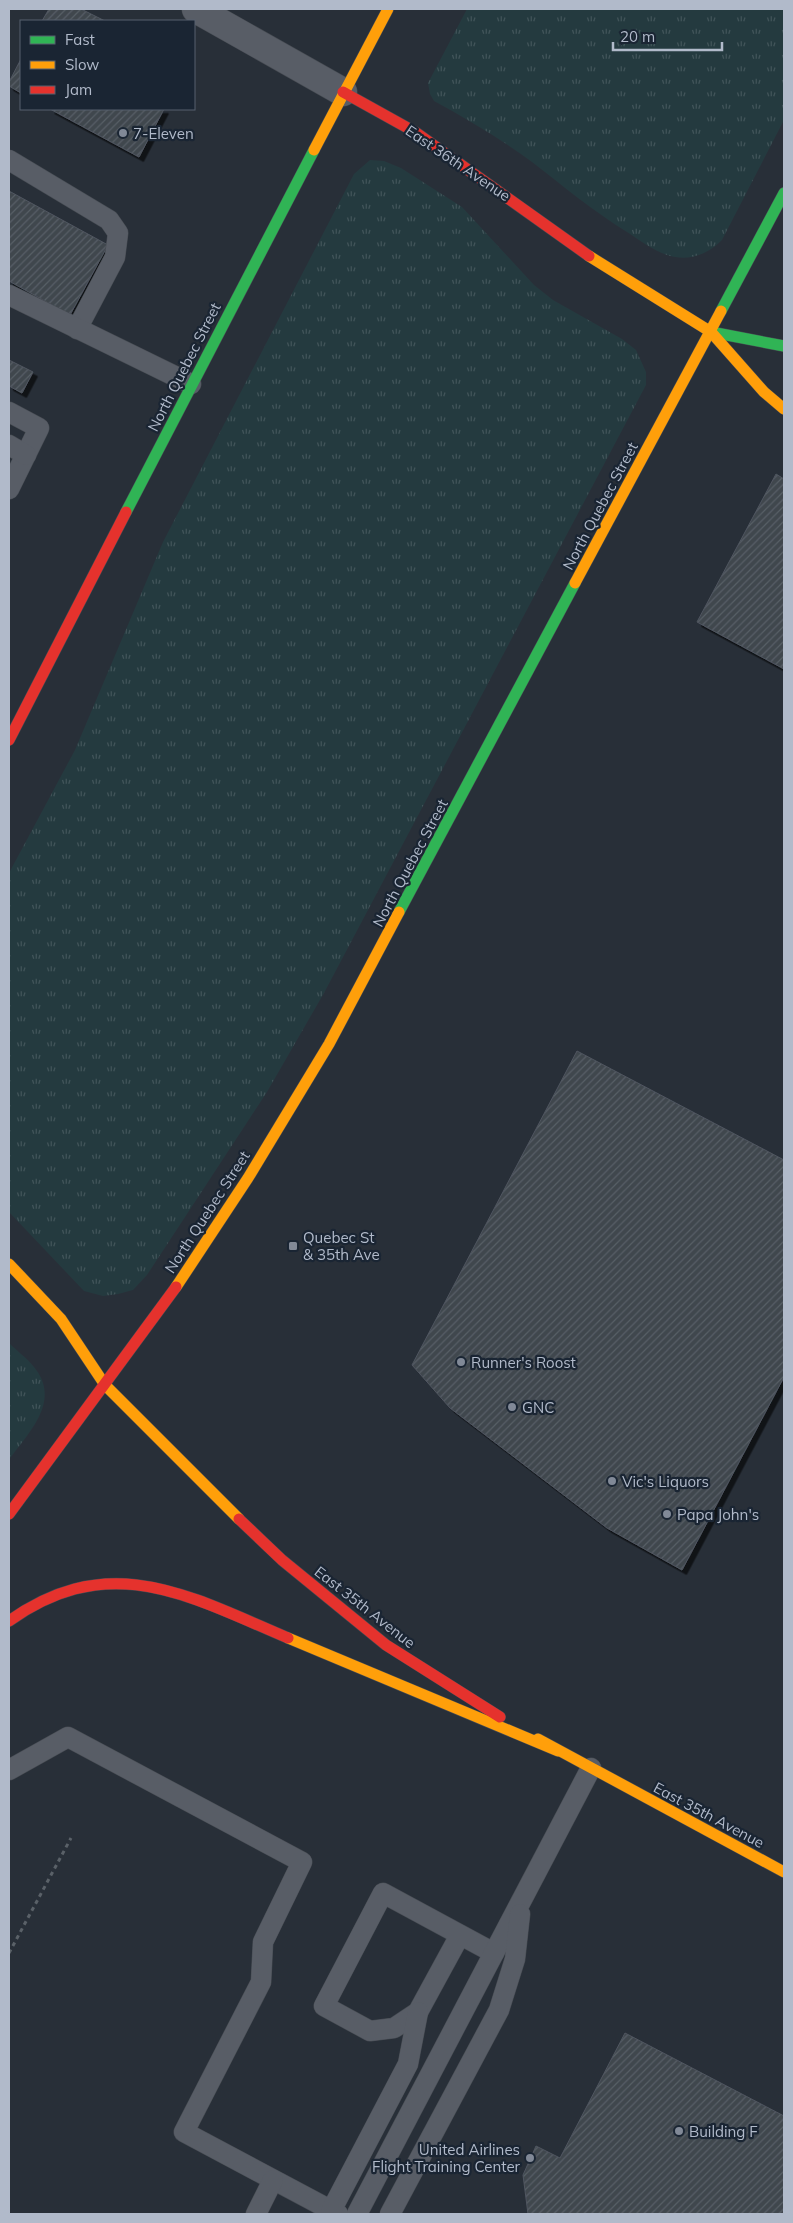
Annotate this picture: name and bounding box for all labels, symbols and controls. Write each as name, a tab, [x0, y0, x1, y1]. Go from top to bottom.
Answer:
legend	[20, 20, 195, 110]
scale bar	[613, 20, 722, 52]
text: 20 m	[620, 27, 655, 46]
text: Fast	[65, 30, 95, 49]
text: Slow	[65, 55, 99, 74]
text: Jam	[65, 80, 92, 99]
street label: East 36th Avenue	[402, 121, 514, 205]
place label: 7-Eleven	[133, 124, 194, 143]
marker: 7-Eleven	[117, 127, 129, 139]
street label: North Quebec Street	[143, 299, 225, 435]
street label: North Quebec Street	[558, 439, 642, 573]
street label: North Quebec Street	[368, 796, 452, 930]
street label: North Quebec Street	[160, 1147, 254, 1277]
place label: Quebec St & 35th Ave	[303, 1228, 380, 1264]
marker: Quebec St & 35th Ave	[287, 1240, 299, 1252]
place label: Runner's Roost	[471, 1353, 576, 1372]
marker: Runner's Roost	[455, 1356, 467, 1368]
place label: GNC	[522, 1398, 554, 1417]
marker: GNC	[506, 1401, 518, 1413]
place label: Vic's Liquors	[622, 1472, 709, 1491]
marker: Vic's Liquors	[606, 1475, 618, 1487]
place label: Papa John's	[677, 1505, 759, 1524]
marker: Papa John's	[661, 1508, 673, 1520]
street label: East 35th Avenue	[311, 1562, 419, 1652]
street label: East 35th Avenue	[650, 1778, 768, 1852]
place label: Building F	[689, 2122, 758, 2141]
marker: Building F	[673, 2125, 685, 2137]
place label: United Airlines Flight Training Center	[372, 2140, 521, 2176]
marker: United Airlines Flight Training Center	[524, 2152, 536, 2164]

